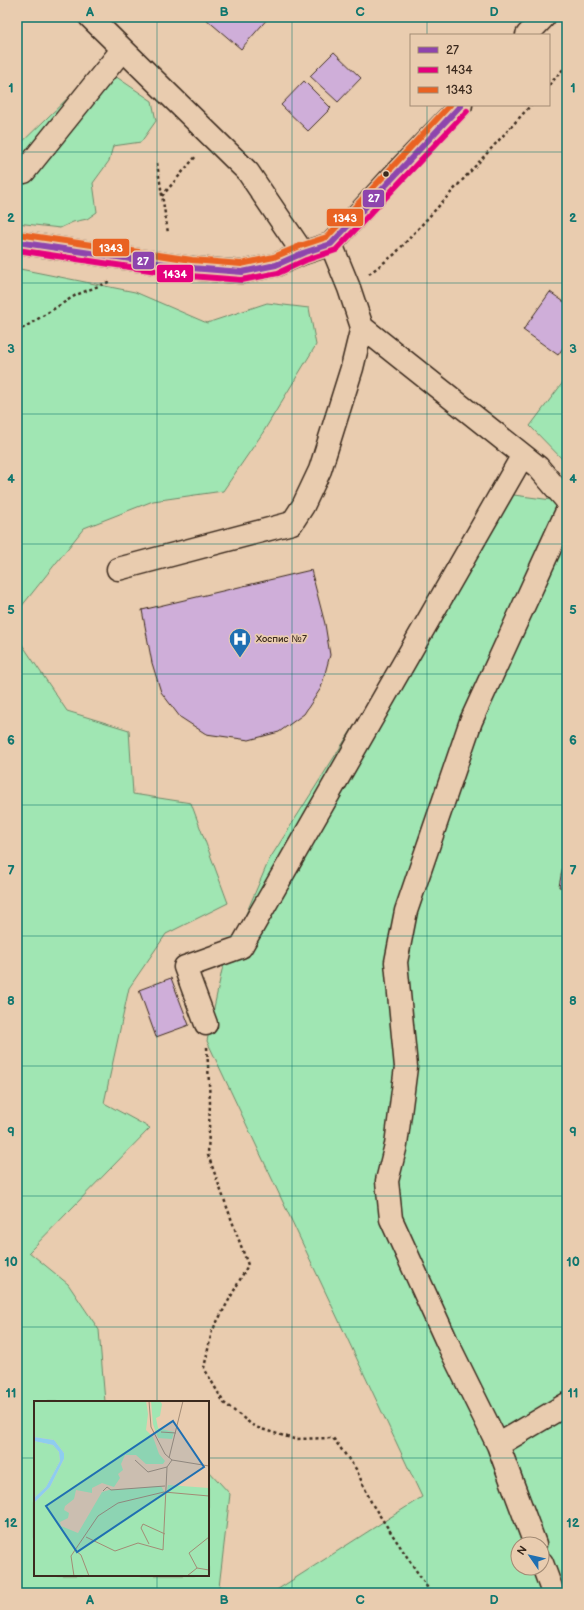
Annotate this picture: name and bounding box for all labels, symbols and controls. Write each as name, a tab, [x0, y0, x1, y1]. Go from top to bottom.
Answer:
text: A	[85, 4, 94, 20]
text: B	[219, 4, 229, 20]
text: C	[355, 4, 365, 20]
text: D	[489, 4, 499, 20]
legend	[410, 34, 550, 106]
text: 27	[446, 43, 459, 58]
text: 1434	[446, 63, 473, 78]
text: 1	[8, 80, 14, 96]
text: 1	[570, 80, 576, 96]
text: 1343	[446, 83, 473, 98]
unlabelled marker	[381, 169, 391, 179]
line badge: 27	[362, 189, 385, 208]
text: 27	[368, 192, 380, 205]
line badge: 1343	[326, 208, 364, 227]
text: 2	[7, 210, 15, 226]
text: 2	[569, 210, 577, 226]
text: 1343	[333, 212, 358, 225]
line badge: 1343	[92, 238, 130, 257]
text: 1343	[99, 242, 124, 255]
line badge: 27	[132, 251, 155, 270]
text: 27	[137, 255, 149, 268]
line badge: 1434	[156, 264, 194, 283]
text: 1434	[163, 268, 188, 281]
text: 3	[7, 341, 15, 357]
text: 3	[569, 341, 577, 357]
text: 4	[7, 471, 15, 487]
text: 4	[569, 471, 577, 487]
text: 5	[7, 602, 15, 618]
text: 5	[569, 602, 577, 618]
hospital icon: Хоспис №7	[227, 626, 253, 659]
place label: Хоспис №7	[256, 633, 307, 645]
text: 6	[7, 732, 15, 748]
text: 6	[569, 732, 577, 748]
text: 7	[7, 863, 15, 879]
text: 7	[569, 863, 577, 879]
text: 8	[7, 993, 15, 1009]
text: 8	[569, 993, 577, 1009]
text: 9	[7, 1124, 15, 1140]
text: 9	[569, 1124, 577, 1140]
text: 10	[4, 1254, 18, 1270]
text: 10	[566, 1254, 580, 1270]
text: 11	[6, 1385, 16, 1401]
text: 11	[568, 1385, 578, 1401]
inset map	[34, 1401, 209, 1576]
text: 12	[4, 1515, 18, 1531]
text: 12	[566, 1515, 580, 1531]
north arrow	[510, 1536, 550, 1576]
text: N	[514, 1544, 530, 1558]
text: A	[85, 1592, 94, 1608]
text: B	[219, 1592, 229, 1608]
text: C	[355, 1592, 365, 1608]
text: D	[489, 1592, 499, 1608]

